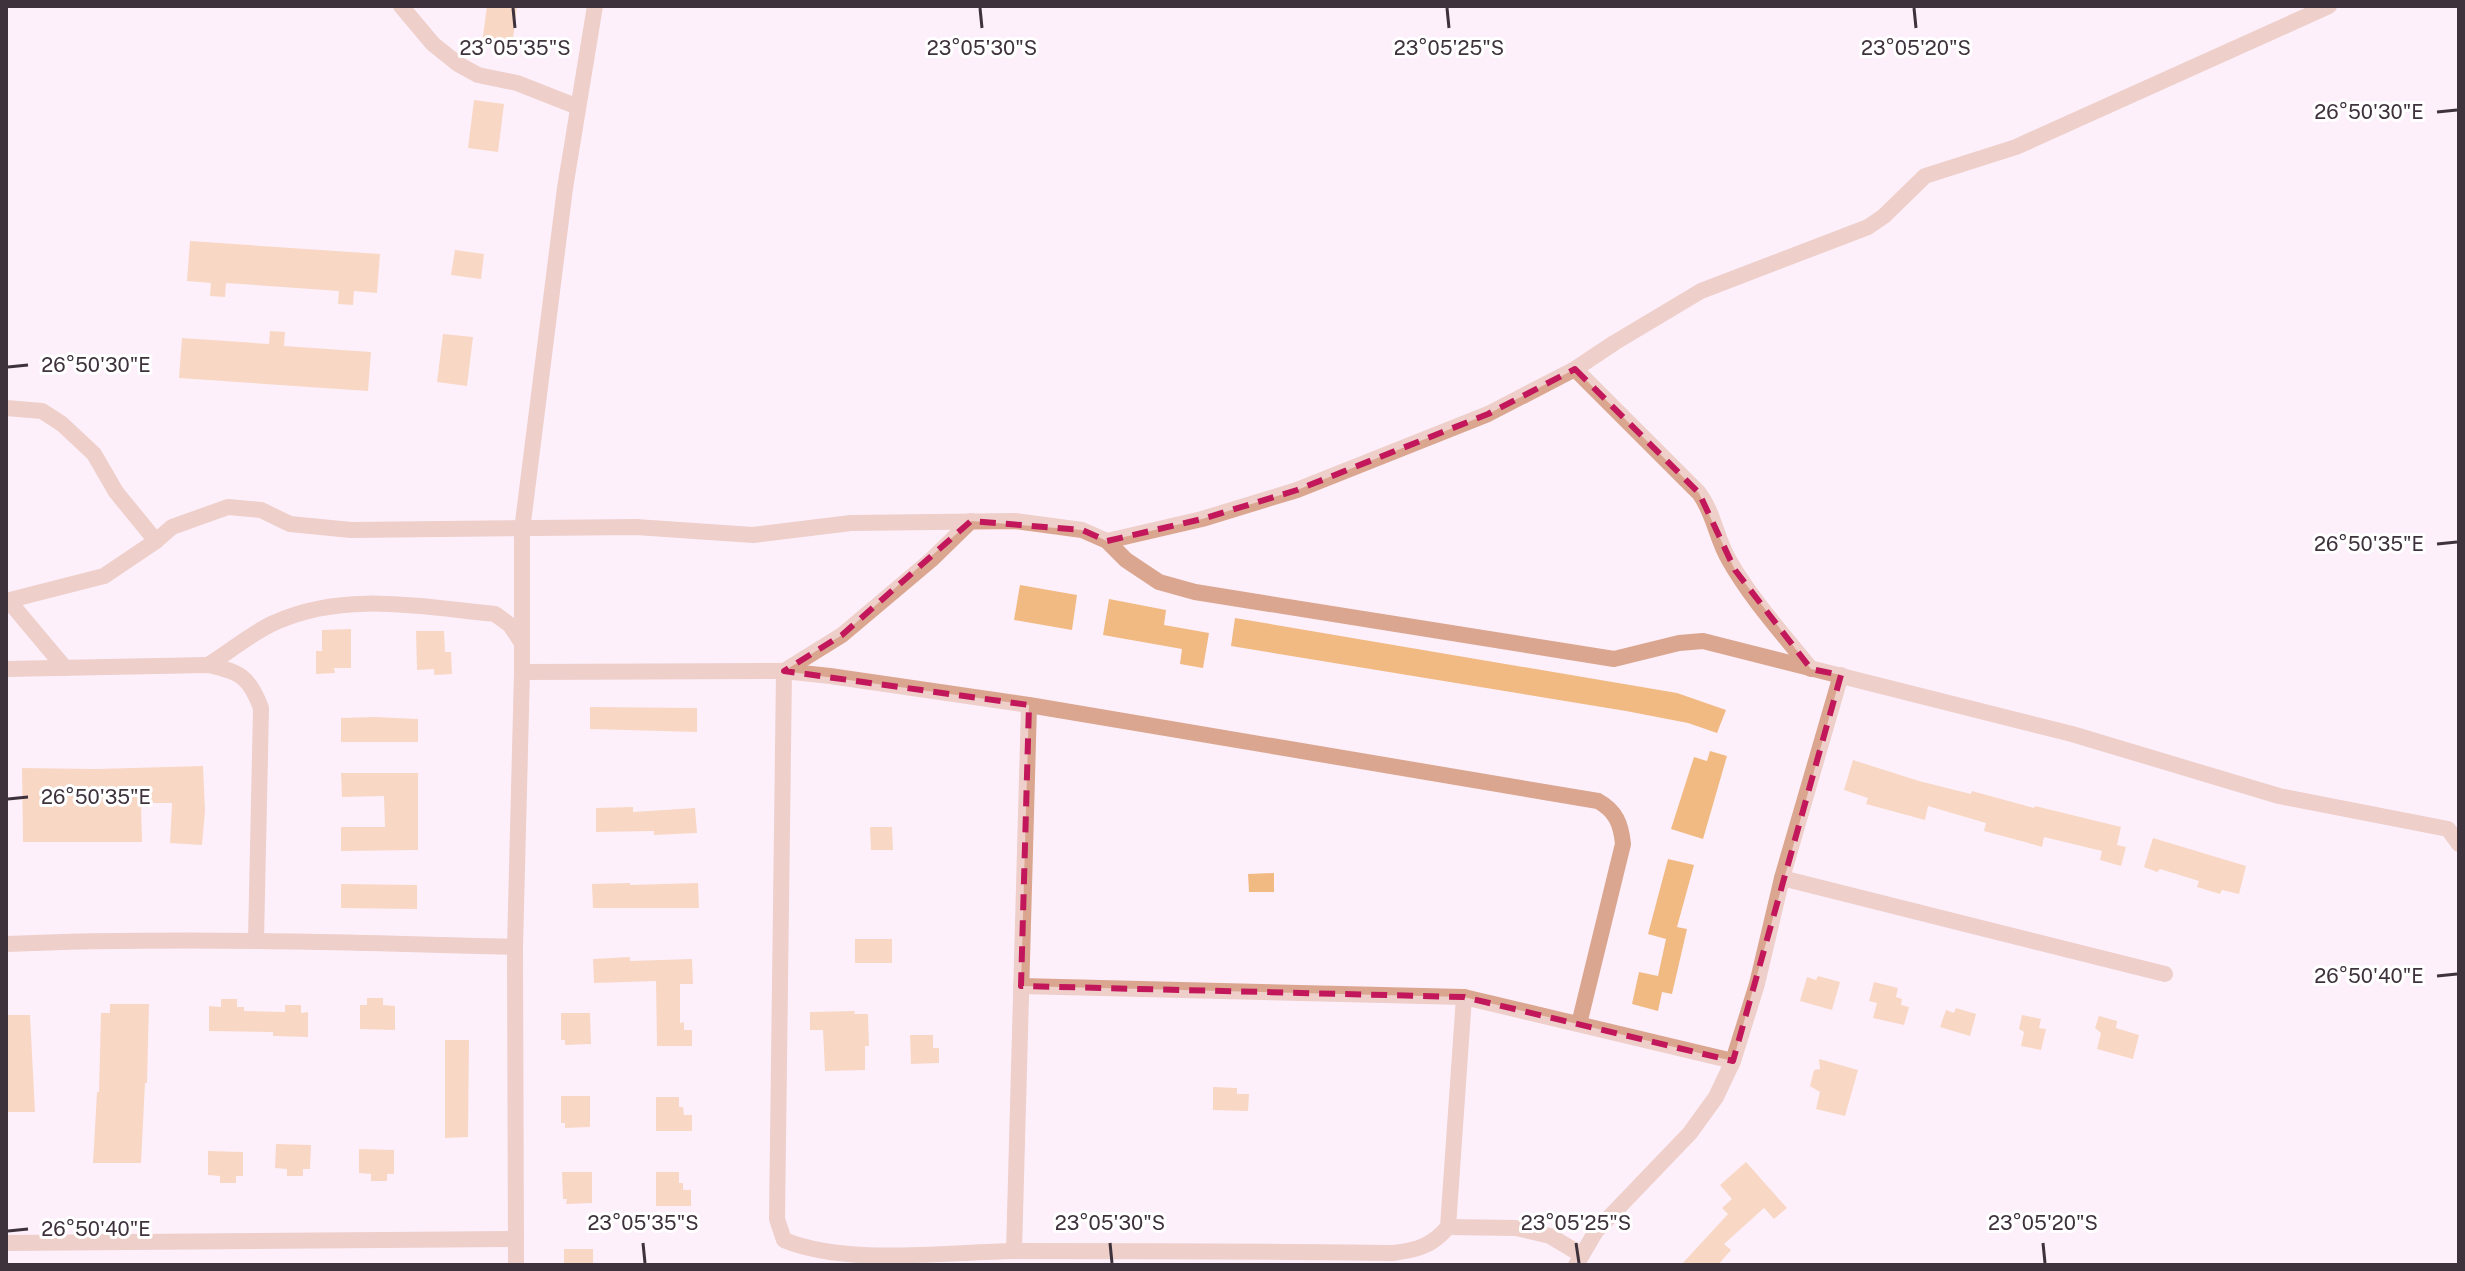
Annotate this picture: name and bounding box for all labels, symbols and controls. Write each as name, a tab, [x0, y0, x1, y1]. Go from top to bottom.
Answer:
text: 23°05'35"S	[459, 36, 571, 60]
text: 23°05'30"S	[927, 36, 1037, 60]
text: 23°05'25"S	[1394, 36, 1504, 60]
text: 23°05'20"S	[1861, 36, 1971, 60]
text: 26°50'30"E	[2314, 100, 2424, 124]
text: 26°50'30"E	[41, 353, 151, 377]
text: 26°50'35"E	[2314, 532, 2424, 556]
text: 26°50'35"E	[41, 785, 151, 809]
text: 26°50'40"E	[2314, 964, 2424, 988]
text: 23°05'35"S	[587, 1211, 699, 1235]
text: 23°05'30"S	[1055, 1211, 1165, 1235]
text: 23°05'25"S	[1521, 1211, 1631, 1235]
text: 23°05'20"S	[1988, 1211, 2098, 1235]
text: 26°50'40"E	[41, 1217, 151, 1241]

